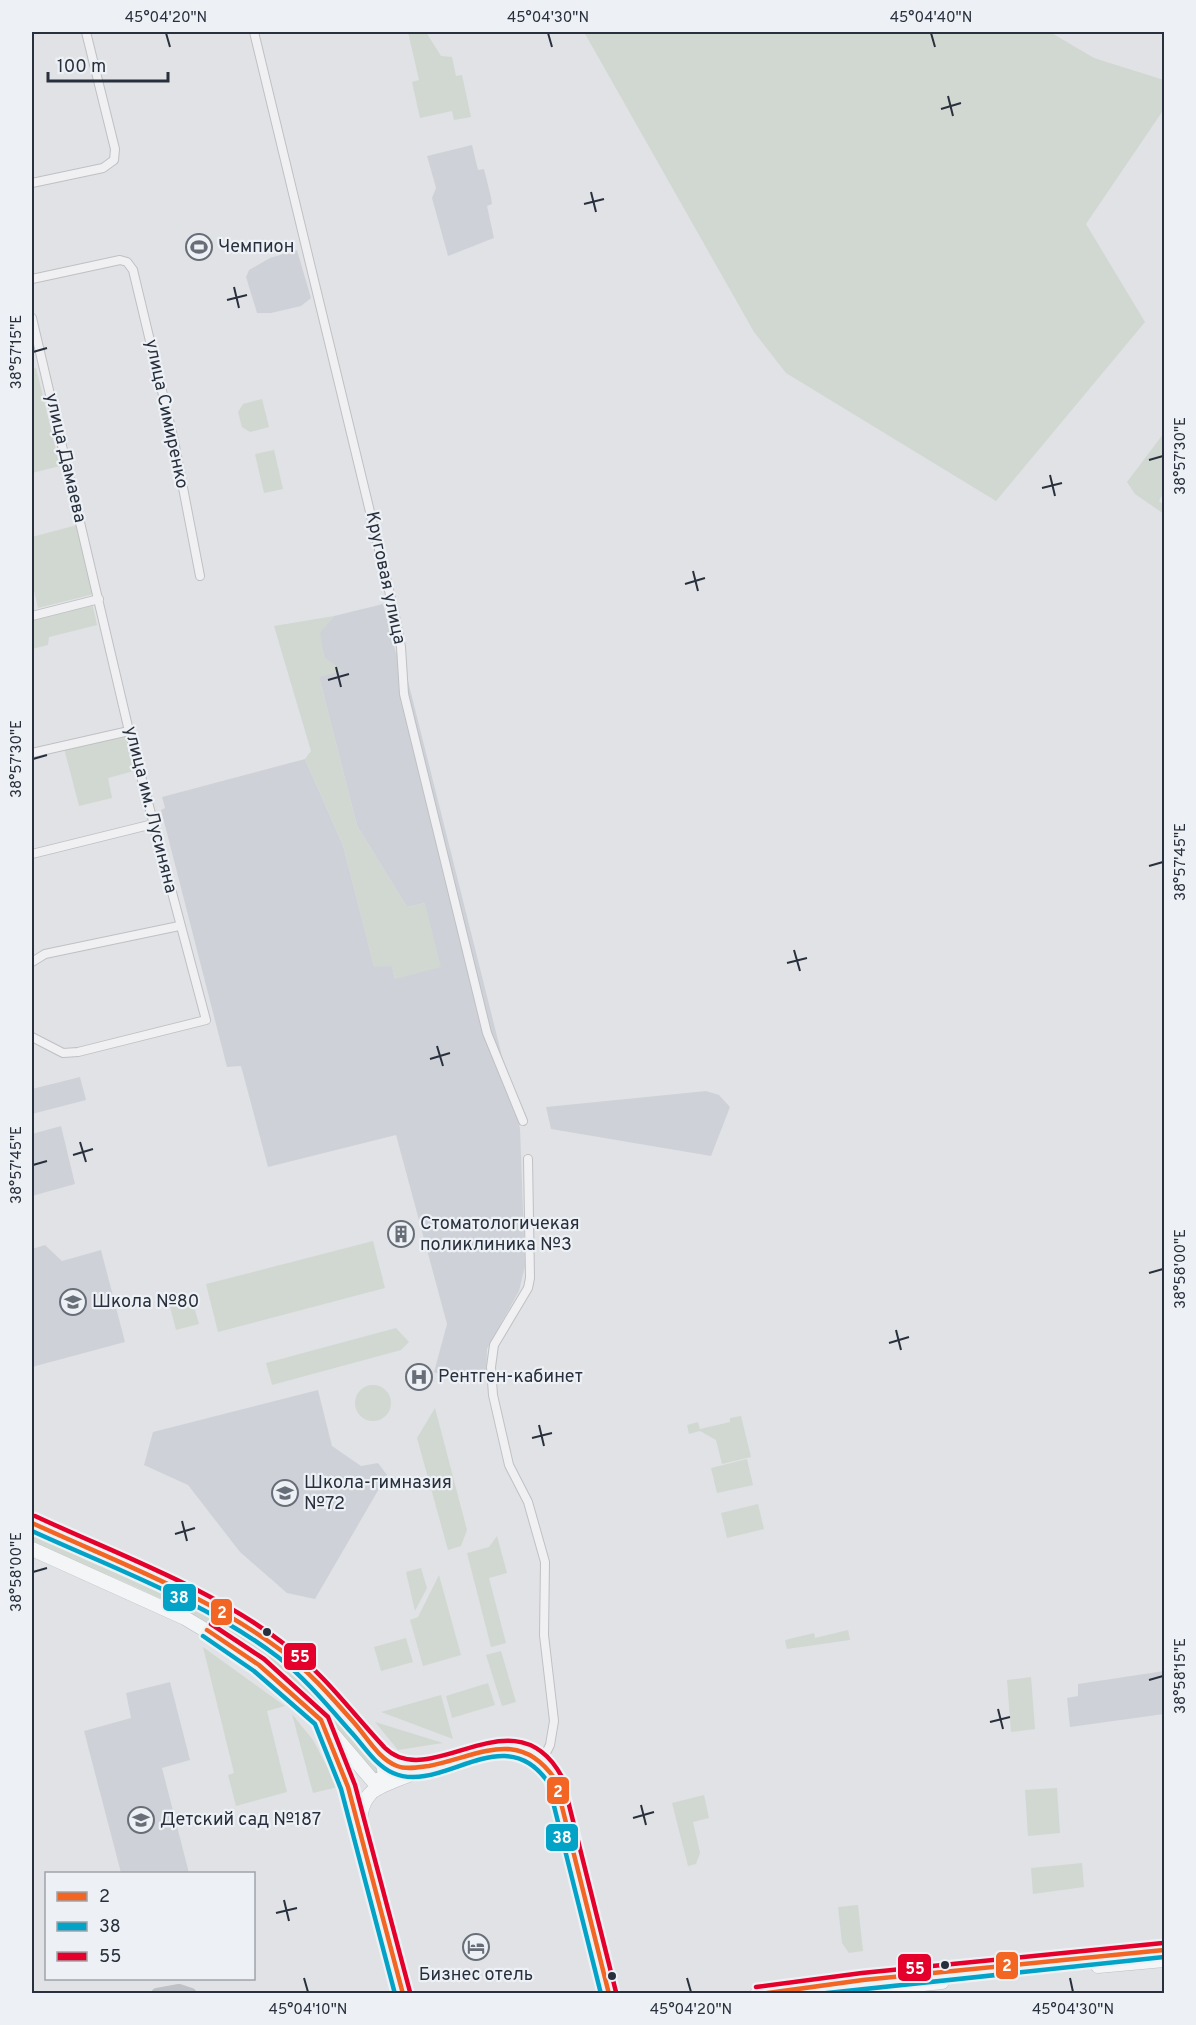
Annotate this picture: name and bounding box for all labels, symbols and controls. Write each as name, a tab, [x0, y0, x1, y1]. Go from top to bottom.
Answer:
text: 45°04'20"N	[125, 9, 207, 28]
text: 45°04'30"N	[507, 9, 589, 28]
text: 45°04'40"N	[890, 9, 972, 28]
scale bar	[48, 45, 168, 83]
text: 100 m	[57, 56, 106, 79]
sports icon: Чемпион	[184, 232, 214, 262]
place label: Чемпион	[218, 236, 294, 259]
text: 38°57'15"E	[8, 315, 27, 389]
street label: улица Симиренко	[139, 337, 193, 491]
street label: улица Дамаева	[39, 391, 91, 525]
text: 38°57'30"E	[1172, 417, 1191, 495]
street label: Круговая улица	[360, 509, 410, 647]
text: 38°57'30"E	[8, 720, 27, 798]
street label: улица им. Лусиняна	[118, 724, 182, 896]
text: 38°57'45"E	[1172, 823, 1191, 901]
text: 38°57'45"E	[8, 1126, 27, 1204]
place label: Стоматологичекая поликлиника №3	[420, 1213, 580, 1257]
building icon: Стоматологичекая поликлиника №3	[386, 1219, 416, 1249]
text: 38°58'00"E	[1172, 1229, 1191, 1309]
school or university icon: Школа №80	[58, 1287, 88, 1317]
place label: Школа №80	[92, 1291, 199, 1314]
hospital icon: Рентген-кабинет	[404, 1362, 434, 1392]
place label: Рентген-кабинет	[438, 1366, 583, 1389]
place label: Школа-гимназия №72	[304, 1472, 452, 1516]
school or university icon: Школа-гимназия №72	[270, 1478, 300, 1508]
text: 38°58'00"E	[8, 1532, 27, 1612]
line badge: 38	[162, 1583, 197, 1612]
text: 38	[169, 1589, 189, 1609]
line badge: 2	[210, 1598, 233, 1626]
text: 2	[217, 1604, 227, 1624]
unlabelled marker	[261, 1626, 273, 1638]
text: 38°58'15"E	[1172, 1638, 1191, 1714]
line badge: 55	[283, 1642, 317, 1671]
text: 55	[290, 1648, 310, 1668]
line badge: 2	[546, 1776, 570, 1805]
text: 2	[553, 1783, 563, 1803]
school or university icon: Детский сад №187	[126, 1805, 156, 1835]
place label: Детский сад №187	[160, 1809, 321, 1832]
line badge: 38	[545, 1823, 579, 1852]
text: 38	[552, 1829, 572, 1849]
legend	[45, 1872, 255, 1980]
text: 2	[99, 1886, 110, 1909]
text: 38	[99, 1916, 121, 1939]
hotel icon: Бизнес отель	[461, 1932, 491, 1962]
text: 55	[99, 1946, 121, 1969]
line badge: 2	[995, 1951, 1019, 1980]
line badge: 55	[897, 1953, 932, 1982]
text: 2	[1002, 1957, 1012, 1977]
unlabelled marker	[939, 1959, 951, 1971]
text: 55	[905, 1960, 925, 1980]
place label: Бизнес отель	[419, 1964, 533, 1987]
unlabelled marker	[606, 1970, 618, 1982]
text: 45°04'10"N	[269, 2001, 347, 2020]
text: 45°04'20"N	[650, 2001, 732, 2020]
text: 45°04'30"N	[1032, 2001, 1114, 2020]

